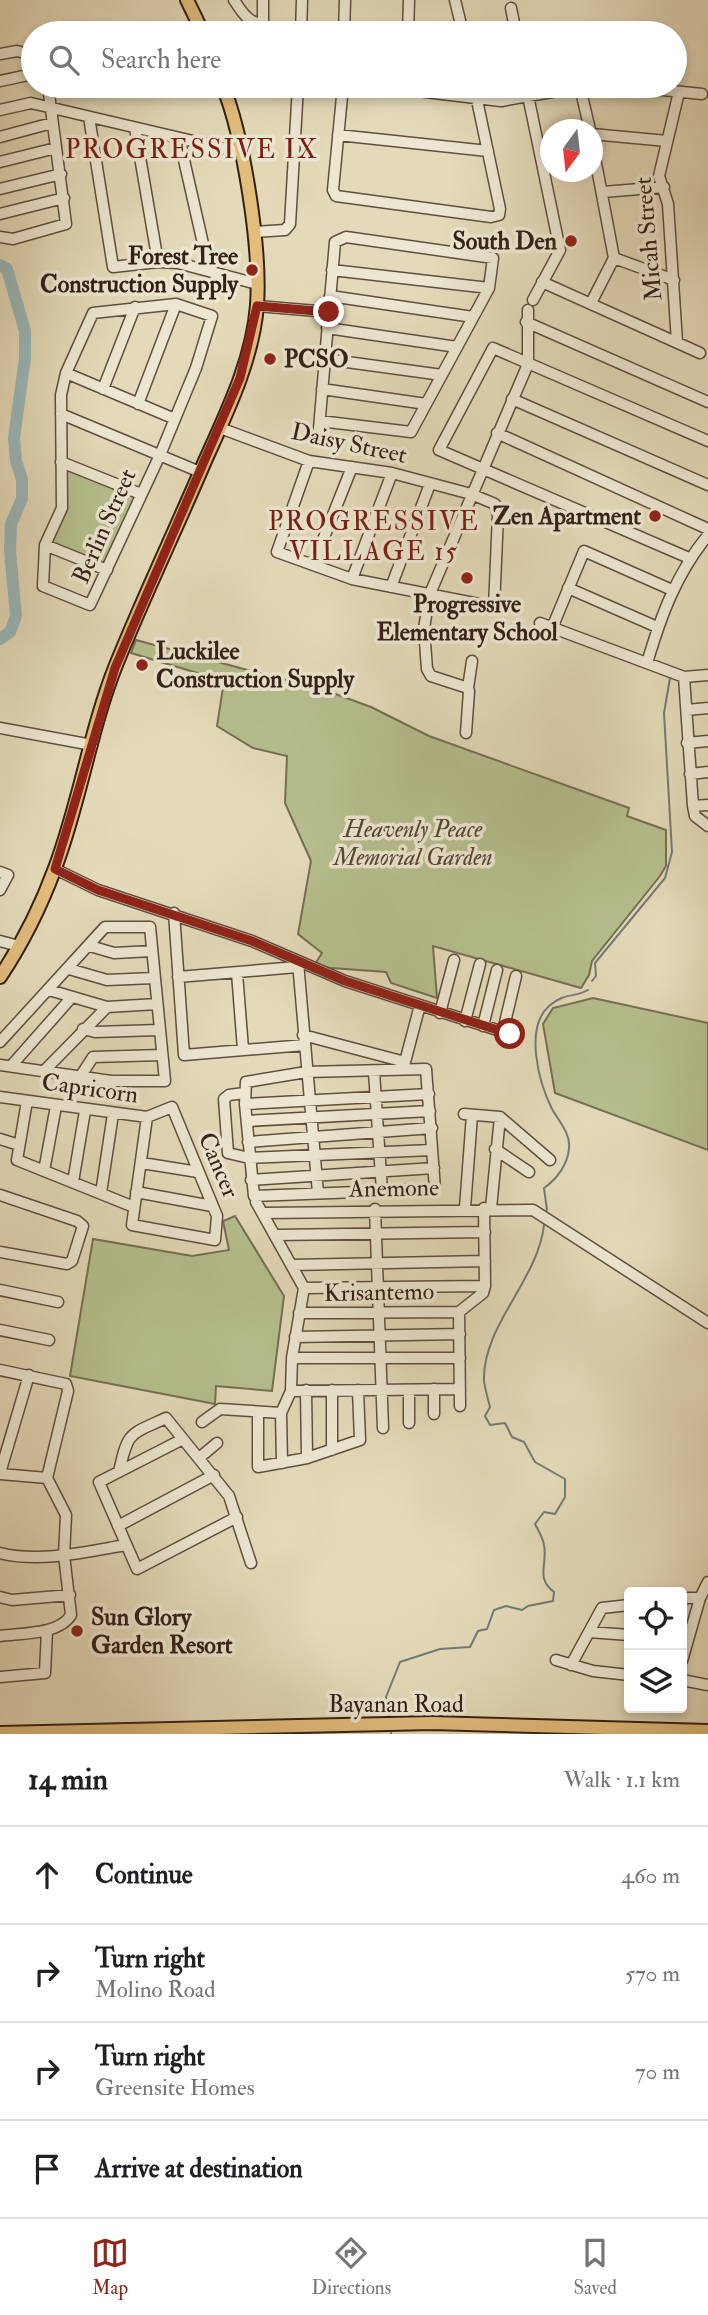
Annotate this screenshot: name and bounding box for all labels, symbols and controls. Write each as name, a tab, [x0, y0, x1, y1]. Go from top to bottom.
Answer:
search box	[21, 21, 687, 98]
icon: search	[45, 41, 83, 79]
text: Search here	[101, 44, 221, 76]
north arrow	[540, 119, 603, 182]
district label: PROGRESSIVE IX	[65, 134, 319, 166]
street label: Micah Street	[628, 175, 669, 302]
place label: South Den	[452, 226, 558, 257]
marker: South Den	[563, 233, 579, 249]
place label: Forest Tree Construction Supply	[40, 241, 239, 300]
marker: Forest Tree Construction Supply	[244, 262, 260, 278]
route end	[313, 296, 344, 327]
place label: PCSO	[284, 344, 349, 375]
marker: PCSO	[262, 351, 278, 367]
street label: Daisy Street	[288, 416, 410, 471]
street label: Berlin Street	[65, 464, 144, 588]
place label: Zen Apartment	[493, 501, 641, 532]
district label: PROGRESSIVE VILLAGE 15	[268, 506, 480, 568]
marker: Zen Apartment	[647, 508, 663, 524]
marker: Progressive Elementary School	[459, 570, 475, 586]
place label: Progressive Elementary School	[376, 589, 558, 648]
place label: Luckilee Construction Supply	[156, 636, 355, 695]
marker: Luckilee Construction Supply	[134, 657, 150, 673]
park label: Heavenly Peace Memorial Garden	[331, 814, 493, 873]
route start	[494, 1018, 525, 1049]
street label: Capricorn	[40, 1066, 140, 1111]
street label: Cancer	[191, 1128, 246, 1203]
street label: Anemone	[348, 1172, 439, 1205]
street label: Krisantemo	[324, 1276, 434, 1309]
map controls	[624, 1587, 687, 1713]
button: locate	[624, 1587, 687, 1650]
place label: Sun Glory Garden Resort	[91, 1602, 233, 1661]
marker: Sun Glory Garden Resort	[69, 1623, 85, 1639]
button: layers	[624, 1650, 687, 1713]
street label: Bayanan Road	[328, 1689, 464, 1720]
text: 14 min	[28, 1761, 108, 1798]
text: Walk · 1.1 km	[564, 1765, 680, 1794]
icon: ahead	[28, 1856, 66, 1894]
text: Continue	[95, 1859, 193, 1891]
text: 460 m	[622, 1861, 680, 1890]
text: Turn right	[95, 1943, 205, 1975]
icon: right	[28, 1954, 66, 1992]
text: 570 m	[625, 1959, 680, 1988]
text: Molino Road	[95, 1975, 216, 2004]
text: Turn right	[95, 2041, 205, 2073]
icon: right	[28, 2052, 66, 2090]
text: 70 m	[635, 2057, 680, 2086]
text: Greensite Homes	[95, 2073, 255, 2102]
icon: arrive	[28, 2150, 66, 2188]
text: Arrive at destination	[95, 2153, 303, 2185]
tab: Map	[91, 2234, 129, 2300]
tab: Directions	[311, 2234, 391, 2300]
tab: Saved	[573, 2234, 617, 2300]

